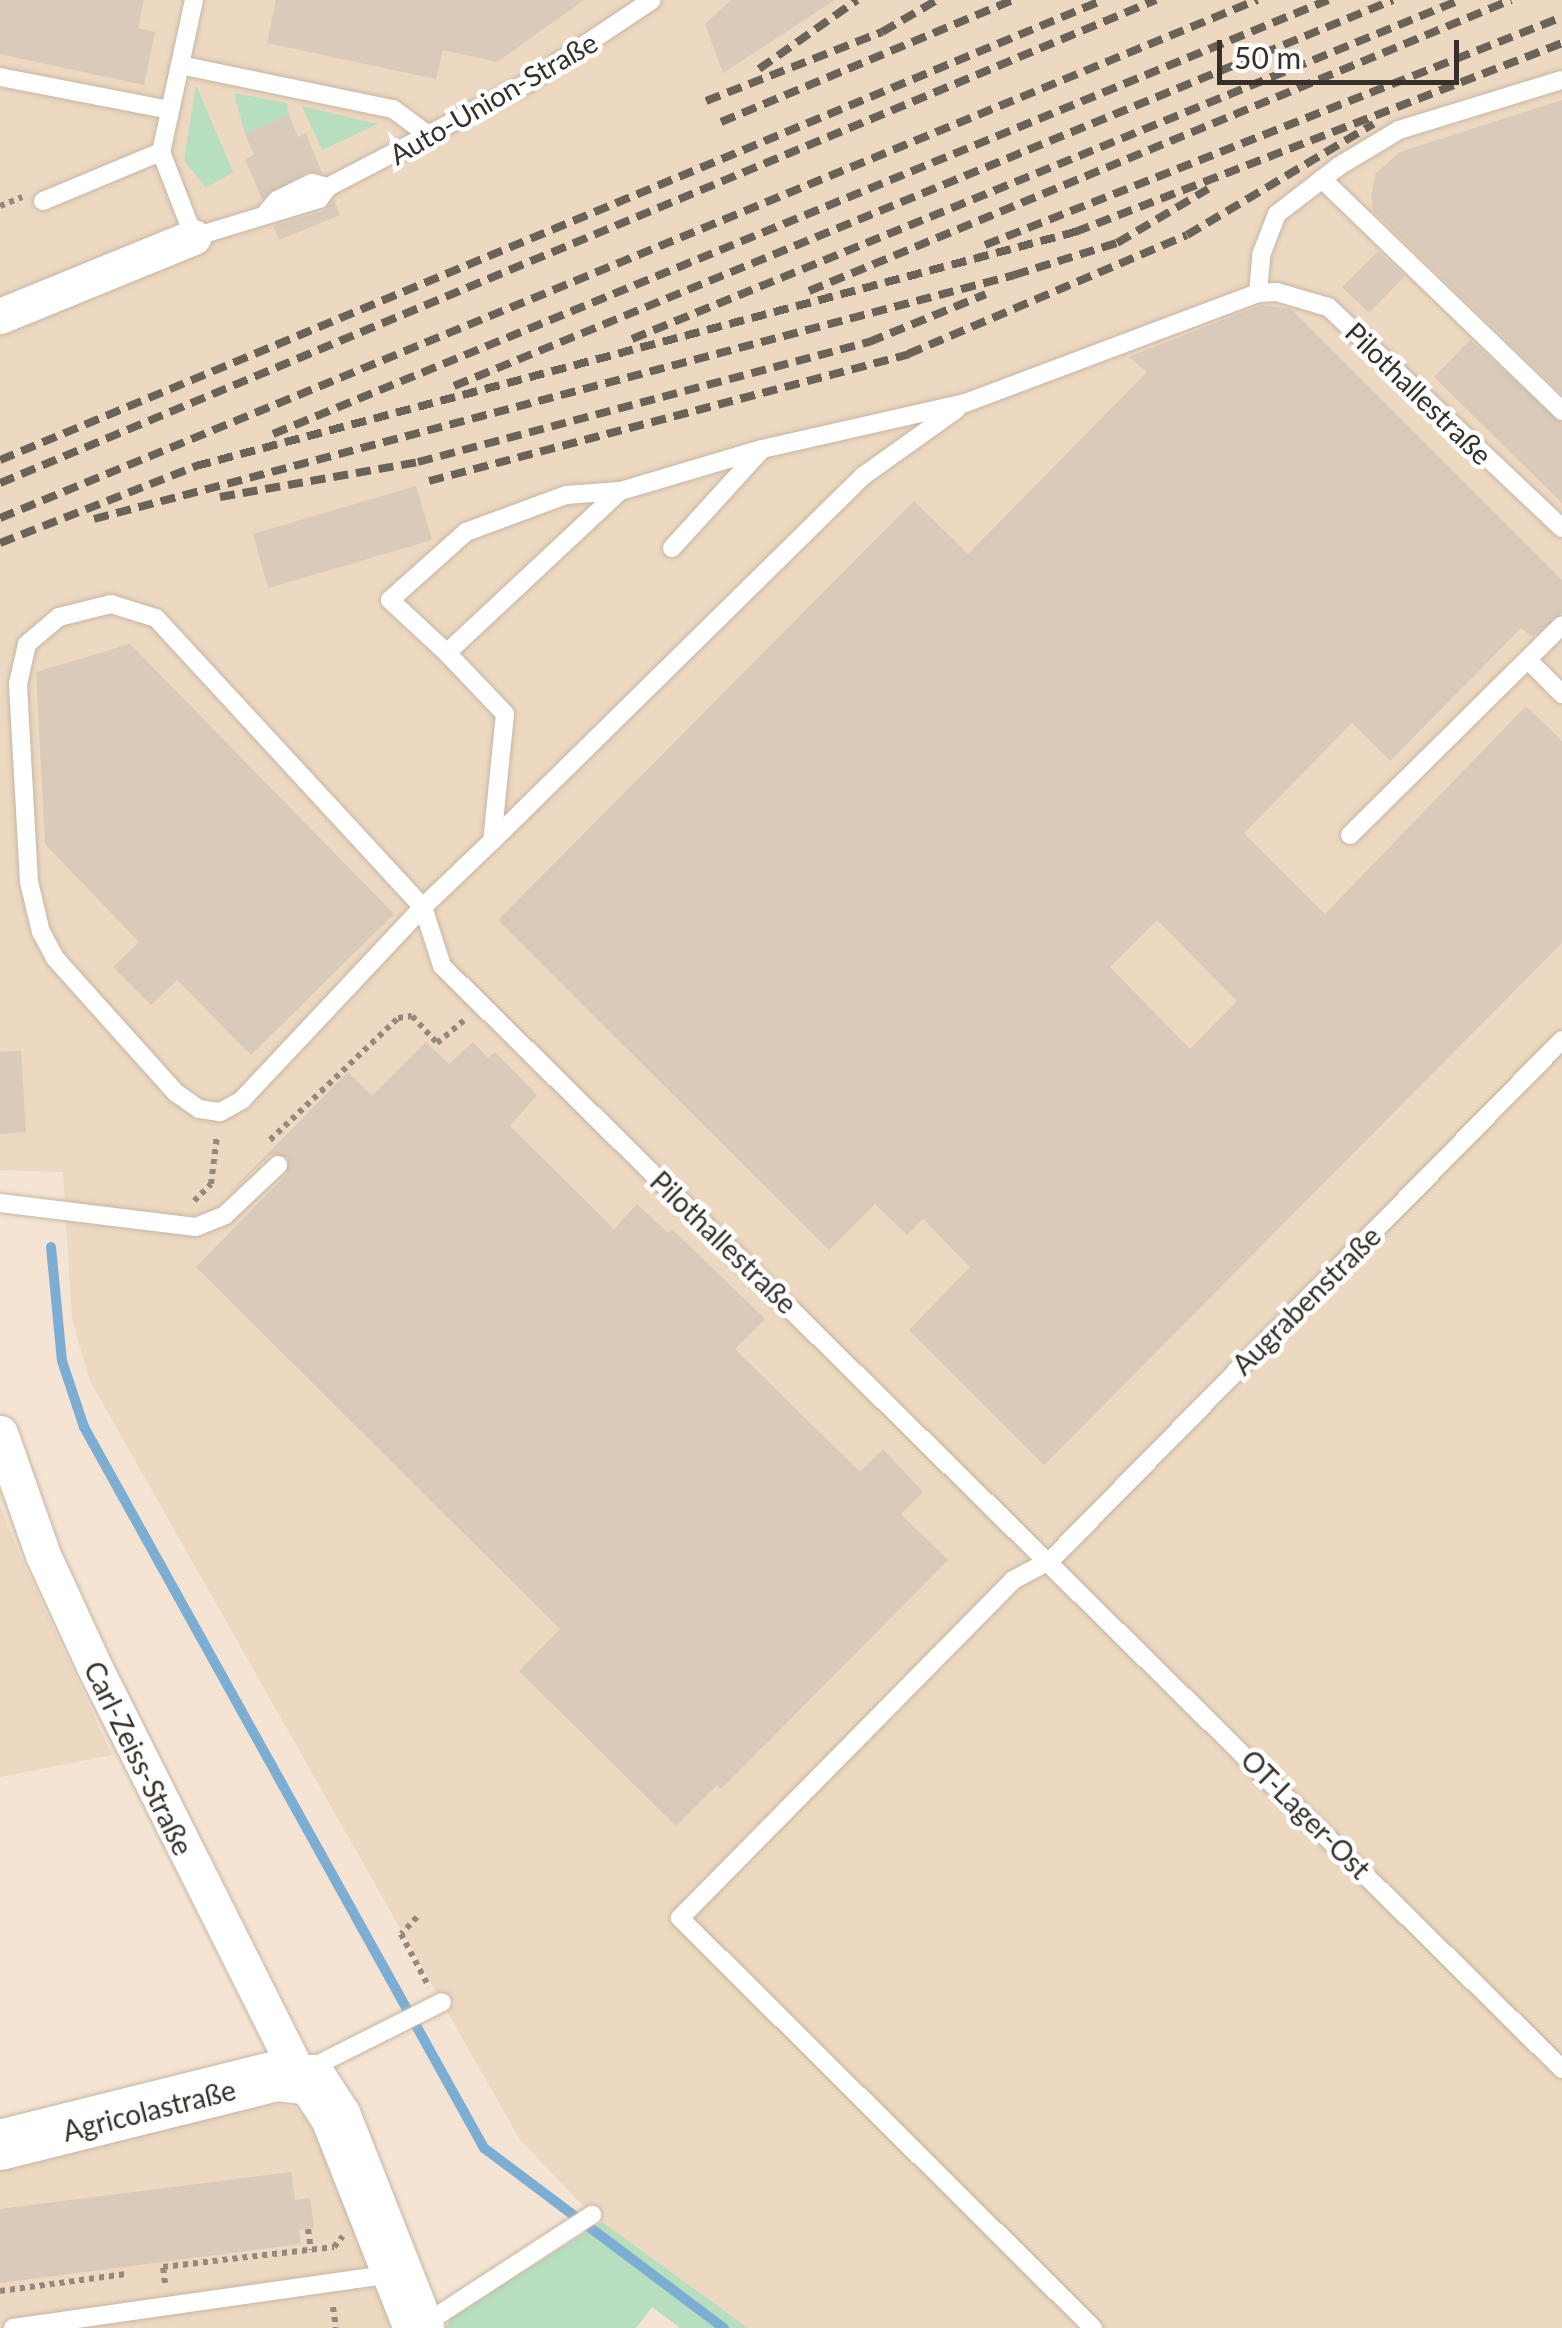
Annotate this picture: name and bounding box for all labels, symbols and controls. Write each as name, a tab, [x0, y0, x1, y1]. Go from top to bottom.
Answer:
scale bar	[1222, 20, 1464, 82]
street label: Auto-Union-Straße	[383, 25, 603, 171]
text: 50 m	[1234, 39, 1301, 75]
street label: Pilothallestraße	[1339, 315, 1499, 471]
street label: Pilothallestraße	[644, 1164, 804, 1320]
street label: Augrabenstraße	[1225, 1219, 1387, 1381]
street label: Carl-Zeiss-Straße	[78, 1656, 200, 1860]
street label: OT-Lager-Ost	[1235, 1743, 1377, 1885]
street label: Agricolastraße	[59, 2072, 239, 2148]

